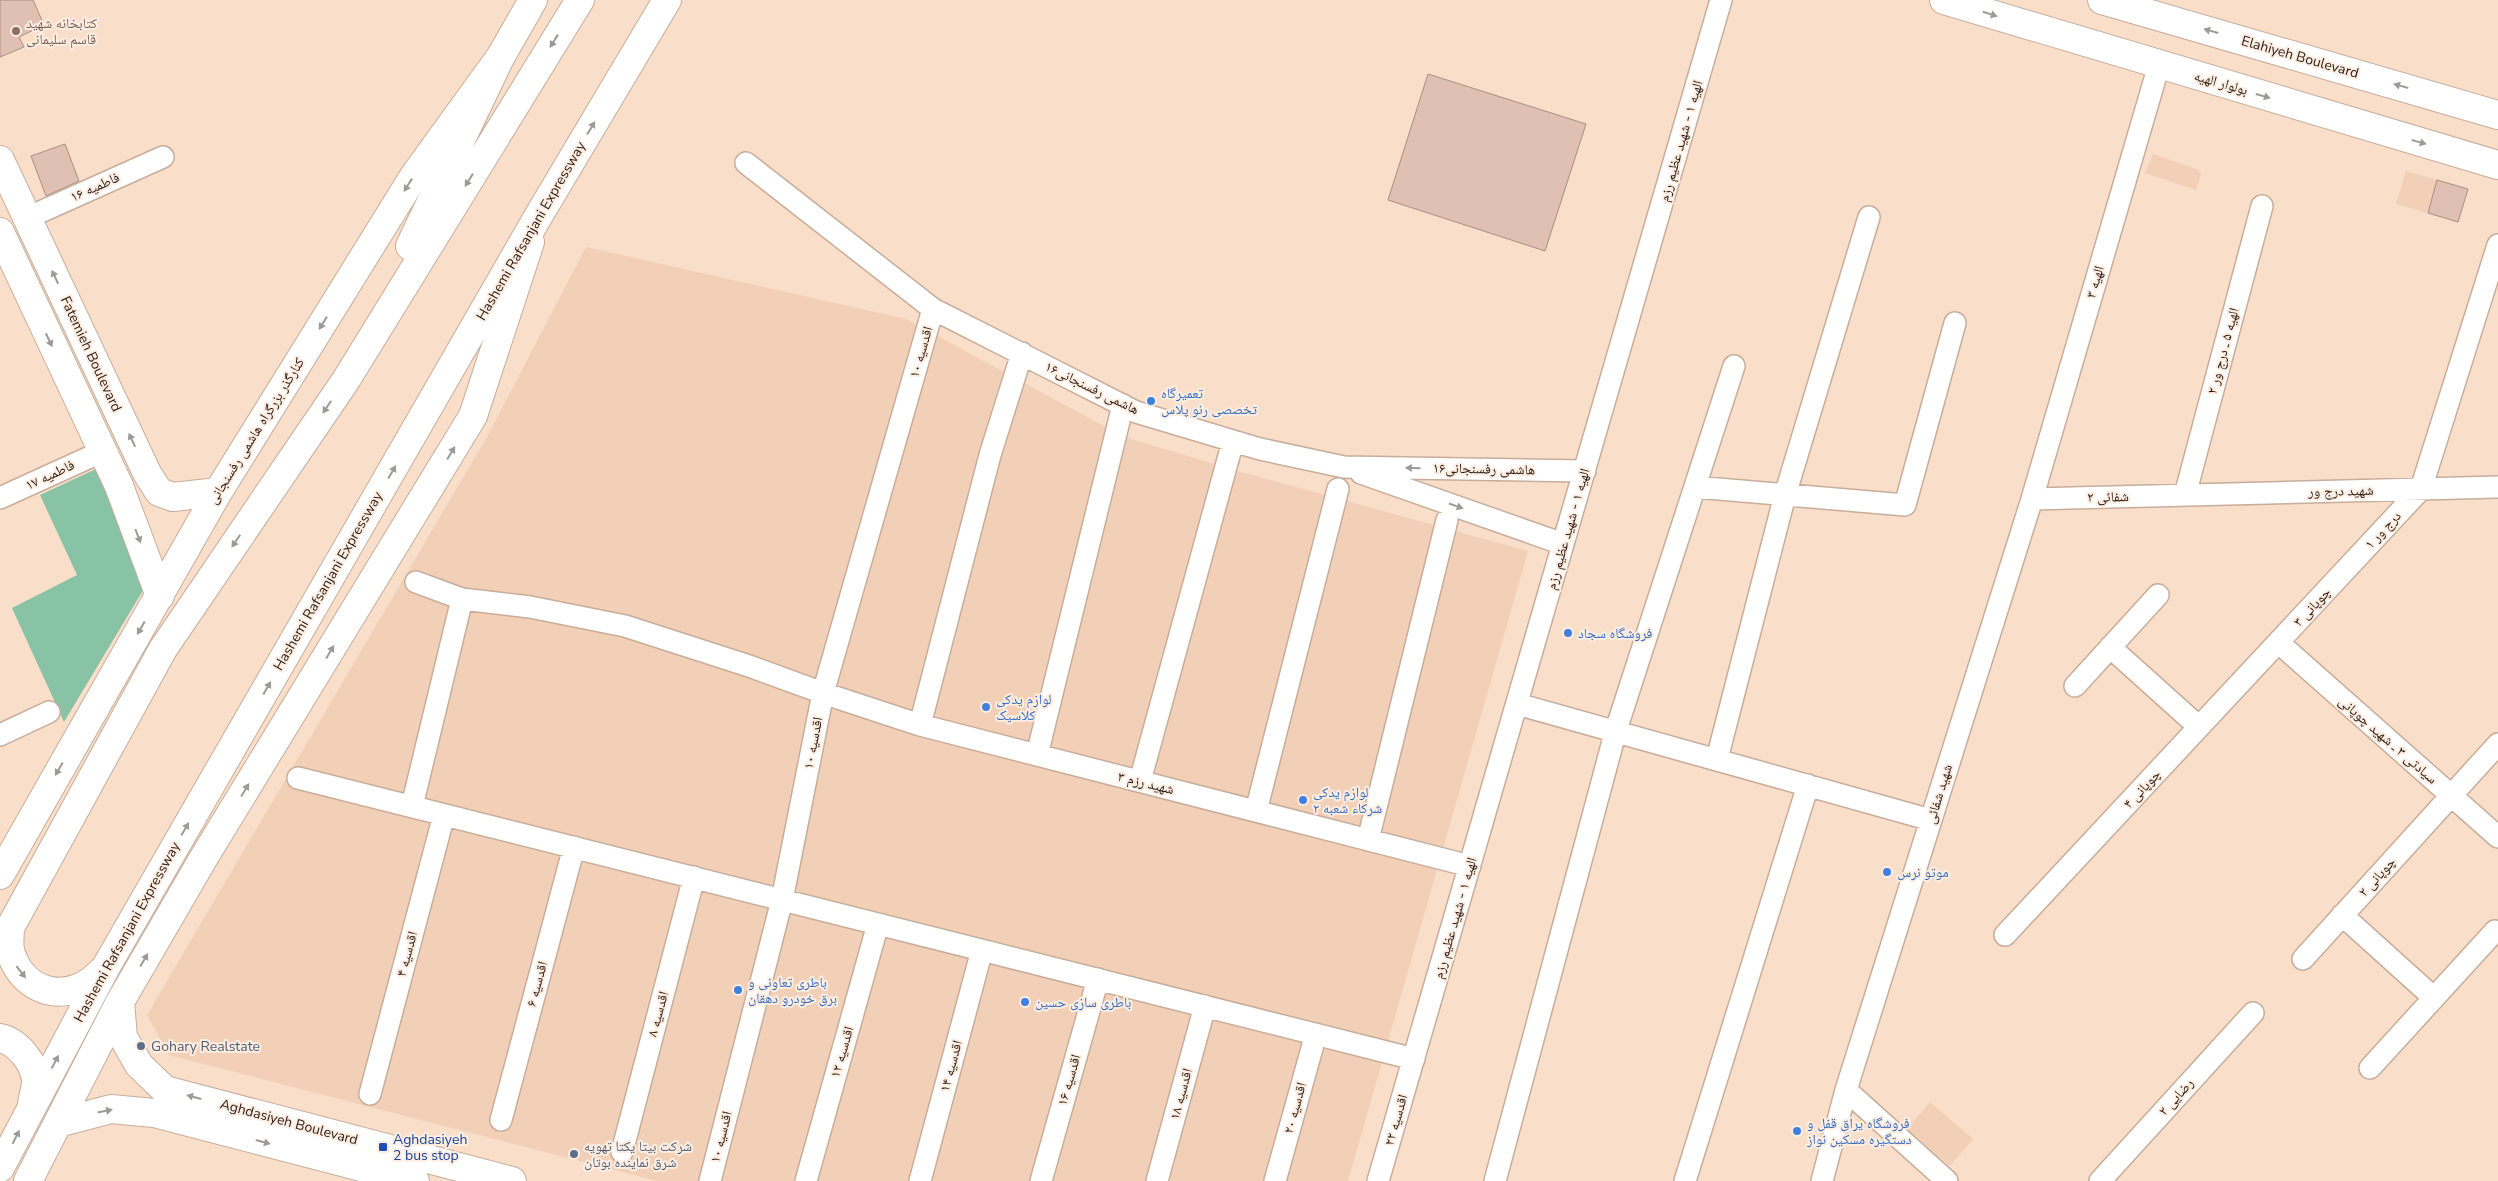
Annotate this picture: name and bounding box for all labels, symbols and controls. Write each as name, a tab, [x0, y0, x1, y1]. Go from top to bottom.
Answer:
one-way arrow	[1983, 11, 1998, 19]
place label: کتابخانه شهید قاسم سلیمانی	[26, 14, 97, 49]
marker: کتابخانه شهید قاسم سلیمانی	[10, 25, 22, 37]
one-way arrow	[2203, 27, 2218, 35]
street label: Elahiyeh Boulevard	[2239, 31, 2361, 83]
one-way arrow	[550, 35, 559, 48]
street label: بولوار الهیه	[2192, 66, 2250, 100]
street label: الهیه ۱ - شهید عظیم رزم	[1655, 78, 1707, 204]
one-way arrow	[2393, 82, 2408, 90]
one-way arrow	[2256, 92, 2271, 100]
one-way arrow	[587, 121, 595, 136]
street label: Hashemi Rafsanjani Expressway	[472, 137, 591, 324]
one-way arrow	[2412, 138, 2427, 146]
street label: فاطمیه ۱۶	[67, 168, 123, 206]
one-way arrow	[464, 173, 474, 186]
one-way arrow	[404, 179, 413, 192]
street label: الهیه ۳	[2081, 264, 2109, 300]
one-way arrow	[51, 270, 59, 284]
street label: Fatemieh Boulevard	[56, 293, 126, 415]
street label: الهیه ۵ ـ درج ور ۲	[2202, 306, 2244, 396]
one-way arrow	[318, 317, 327, 330]
street label: اقدسیه ۱۰	[905, 324, 937, 380]
one-way arrow	[46, 333, 54, 347]
street label: کنارگذر بزرگراه هاشمی رفسنجانی	[203, 354, 309, 508]
street label: هاشمی رفسنجانی۱۶	[1042, 357, 1142, 419]
place label: تعمیرگاه تخصصی رنو پلاس	[1161, 384, 1257, 419]
marker: تعمیرگاه تخصصی رنو پلاس	[1145, 395, 1157, 407]
one-way arrow	[322, 400, 332, 413]
one-way arrow	[127, 433, 135, 447]
one-way arrow	[446, 447, 455, 460]
street label: فاطمیه ۱۷	[22, 455, 78, 495]
street label: هاشمی رفسنجانی۱۶	[1433, 459, 1535, 479]
one-way arrow	[1405, 464, 1421, 472]
one-way arrow	[387, 465, 396, 478]
street label: الهیه ۱ - شهید عظیم رزم	[1542, 466, 1594, 592]
street label: شهید درج ور	[2307, 481, 2374, 501]
street label: Hashemi Rafsanjani Expressway	[269, 487, 388, 674]
street label: شفائی ۲	[2087, 487, 2129, 507]
one-way arrow	[1449, 502, 1464, 510]
street label: درج ور ۱	[2361, 507, 2406, 553]
one-way arrow	[134, 529, 142, 544]
one-way arrow	[231, 534, 241, 548]
street label: چوپانی ۳	[2289, 583, 2335, 631]
one-way arrow	[136, 622, 145, 635]
place label: فروشگاه سجاد	[1578, 624, 1653, 643]
marker: فروشگاه سجاد	[1562, 627, 1574, 639]
one-way arrow	[325, 645, 334, 658]
one-way arrow	[262, 682, 271, 695]
place label: لوازم یدکی کلاسیک	[996, 690, 1052, 725]
street label: سیادتی ۳ ـ شهید چوپانی	[2335, 692, 2441, 788]
marker: لوازم یدکی کلاسیک	[980, 701, 992, 713]
street label: اقدسیه ۱۰	[799, 715, 827, 771]
one-way arrow	[55, 762, 64, 775]
street label: شهید شفائی	[1921, 762, 1957, 826]
street label: چوپانی ۴	[2119, 765, 2165, 813]
street label: شهید رزم ۳	[1116, 767, 1176, 799]
place label: لوازم یدکی شرکاء شعبه ۲	[1313, 783, 1382, 818]
one-way arrow	[240, 784, 250, 797]
marker: لوازم یدکی شرکاء شعبه ۲	[1297, 794, 1309, 806]
one-way arrow	[181, 822, 190, 835]
street label: Hashemi Rafsanjani Expressway	[69, 838, 185, 1026]
street label: چوپانی ۲	[2354, 853, 2400, 901]
street label: الهیه ۱ - شهید عظیم رزم	[1429, 855, 1481, 981]
place label: موتو نرس	[1897, 863, 1949, 882]
marker: موتو نرس	[1881, 866, 1893, 878]
street label: اقدسیه ۴	[392, 929, 422, 979]
one-way arrow	[140, 954, 149, 967]
street label: اقدسیه ۶	[522, 959, 552, 1009]
one-way arrow	[16, 965, 27, 978]
place label: باطری تعاونی و برق خودرو دهقان	[748, 973, 837, 1008]
marker: باطری تعاونی و برق خودرو دهقان	[732, 984, 744, 996]
street label: اقدسیه ۸	[643, 989, 673, 1039]
place label: باطری سازی حسین	[1035, 993, 1132, 1012]
marker: باطری سازی حسین	[1019, 996, 1031, 1008]
street label: اقدسیه ۱۲	[826, 1024, 858, 1080]
place label: Gohary Realstate	[151, 1037, 260, 1056]
street label: اقدسیه ۱۴	[935, 1038, 967, 1094]
marker: Gohary Realstate	[135, 1040, 147, 1052]
street label: اقدسیه ۱۶	[1053, 1052, 1085, 1108]
one-way arrow	[51, 1055, 59, 1070]
street label: اقدسیه ۱۸	[1165, 1066, 1197, 1122]
street label: رضایی ۲	[2154, 1074, 2198, 1120]
street label: اقدسیه ۲۰	[1279, 1080, 1311, 1136]
street label: اقدسیه ۲۲	[1380, 1092, 1412, 1148]
one-way arrow	[187, 1093, 202, 1101]
street label: Aghdasiyeh Boulevard	[218, 1094, 360, 1150]
one-way arrow	[98, 1106, 114, 1114]
street label: اقدسیه ۱۰	[705, 1109, 737, 1165]
place label: فروشگاه یراق قفل و دستگیره مسکین نواز	[1806, 1114, 1912, 1149]
marker: فروشگاه یراق قفل و دستگیره مسکین نواز	[1791, 1125, 1803, 1137]
one-way arrow	[12, 1129, 20, 1144]
place label: Aghdasiyeh 2 bus stop	[393, 1130, 467, 1165]
place label: شرکت بیتا یکتا تهویه شرق نماینده بوتان	[584, 1137, 692, 1172]
one-way arrow	[256, 1138, 271, 1146]
marker: Aghdasiyeh 2 bus stop	[377, 1141, 389, 1153]
marker: شرکت بیتا یکتا تهویه شرق نماینده بوتان	[568, 1148, 580, 1160]

